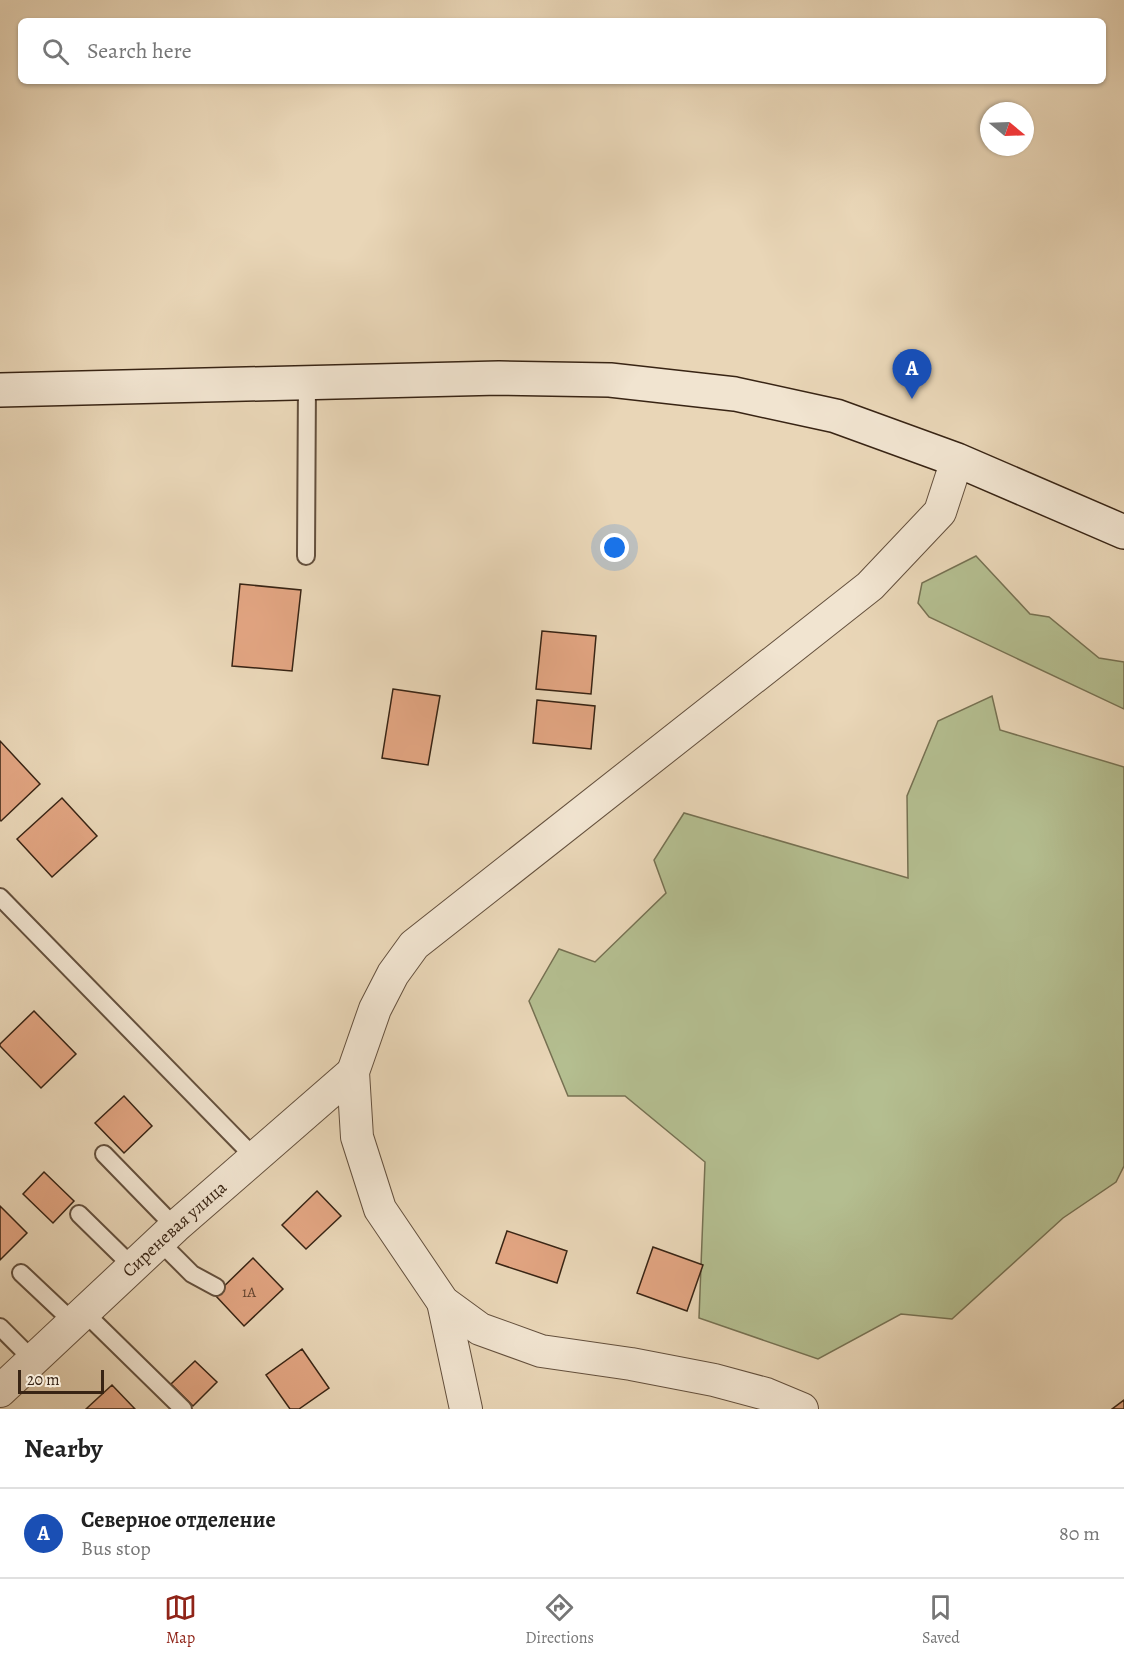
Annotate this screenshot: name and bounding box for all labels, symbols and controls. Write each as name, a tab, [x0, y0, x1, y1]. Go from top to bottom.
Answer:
search box	[18, 18, 1106, 84]
icon: search	[39, 35, 72, 68]
text: Search here	[87, 36, 192, 66]
north arrow	[980, 102, 1034, 156]
pin: A	[892, 350, 932, 399]
your location	[600, 533, 629, 562]
street label: Сиреневая улица	[117, 1175, 232, 1282]
house number: 1А	[242, 1282, 256, 1302]
scale bar	[18, 1367, 104, 1394]
text: 20 m	[27, 1369, 60, 1391]
text: Nearby	[24, 1431, 103, 1466]
text: Северное отделение	[81, 1505, 276, 1535]
text: A	[37, 1520, 50, 1547]
text: 80 m	[1059, 1520, 1100, 1547]
text: Bus stop	[81, 1535, 151, 1562]
tab: Map	[164, 1591, 197, 1649]
tab: Directions	[525, 1591, 594, 1649]
tab: Saved	[922, 1591, 960, 1649]

